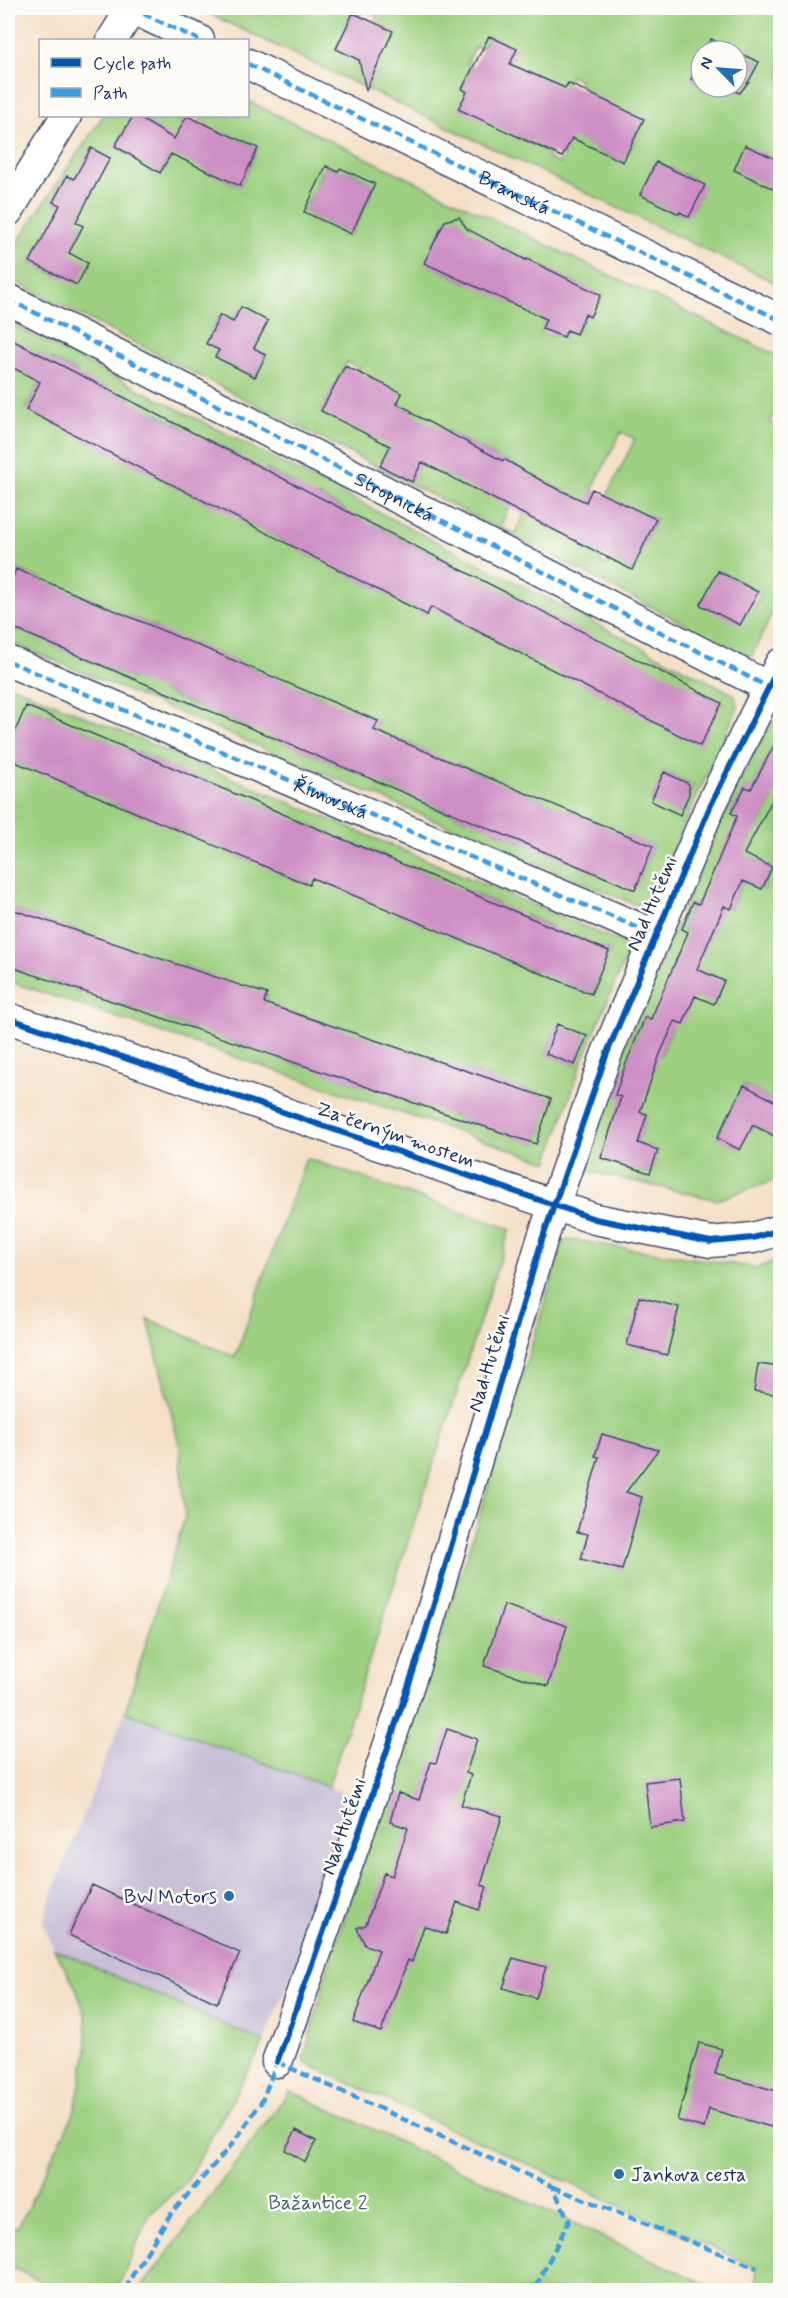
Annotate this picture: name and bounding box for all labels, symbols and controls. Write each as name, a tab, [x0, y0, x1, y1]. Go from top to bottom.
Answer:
legend	[39, 39, 249, 117]
north arrow	[689, 39, 749, 99]
text: Cycle path	[93, 52, 171, 76]
text: N	[695, 54, 719, 73]
text: Path	[93, 82, 128, 106]
street label: Branská	[474, 165, 554, 222]
street label: Stropnická	[349, 466, 438, 529]
street label: Římovská	[289, 772, 372, 827]
street label: Nad Hutěmi	[620, 852, 685, 955]
street label: Za černým mostem	[313, 1096, 478, 1175]
street label: Nad Hutěmi	[462, 1311, 517, 1416]
street label: Nad Hutěmi	[315, 1774, 374, 1879]
place label: BW Motors	[124, 1884, 217, 1911]
marker: BW Motors	[222, 1889, 236, 1903]
place label: Jankova cesta	[631, 2162, 746, 2189]
marker: Jankova cesta	[612, 2167, 626, 2181]
park label: Bažantice 2	[268, 2190, 368, 2217]

